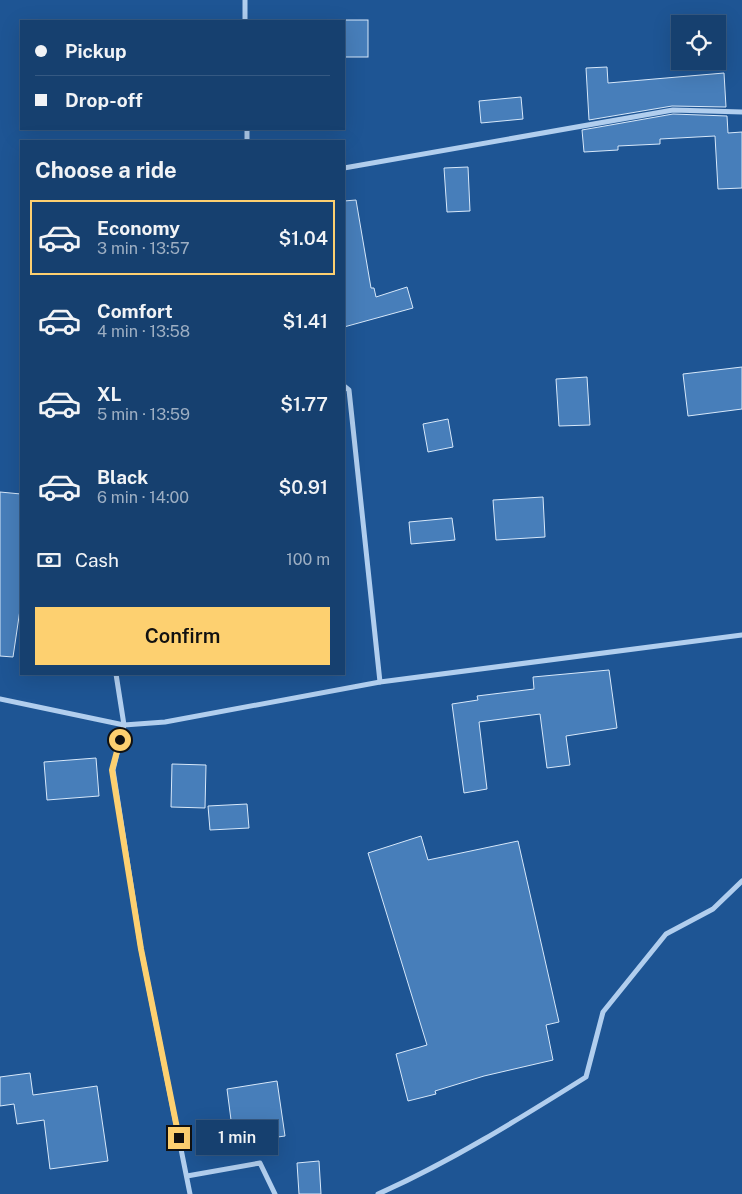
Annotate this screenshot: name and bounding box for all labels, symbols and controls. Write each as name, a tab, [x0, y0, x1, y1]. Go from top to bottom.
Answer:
map controls	[671, 15, 726, 70]
button: locate	[671, 15, 726, 70]
text: Pickup	[65, 40, 127, 62]
text: Drop-off	[65, 89, 142, 111]
text: Choose a ride	[35, 157, 177, 183]
icon: car	[37, 215, 82, 260]
text: Economy	[97, 217, 180, 239]
text: $1.04	[278, 227, 328, 249]
text: 3 min · 13:57	[97, 239, 190, 258]
icon: car	[37, 298, 82, 343]
text: Comfort	[97, 300, 173, 322]
text: $1.41	[282, 310, 328, 332]
text: 4 min · 13:58	[97, 322, 190, 341]
icon: car	[37, 381, 82, 426]
text: XL	[97, 383, 122, 405]
text: $1.77	[280, 393, 328, 415]
text: 5 min · 13:59	[97, 405, 190, 424]
icon: car	[37, 464, 82, 509]
text: Black	[97, 466, 148, 488]
text: $0.91	[278, 476, 328, 498]
text: 6 min · 14:00	[97, 488, 189, 507]
icon: cash	[35, 546, 63, 574]
text: Cash	[75, 549, 119, 571]
text: 100 m	[286, 550, 330, 569]
button: Confirm	[35, 607, 330, 665]
route start	[109, 729, 131, 751]
callout: 1 min	[196, 1120, 279, 1156]
route end	[168, 1127, 190, 1149]
text: 1 min	[218, 1128, 256, 1147]

